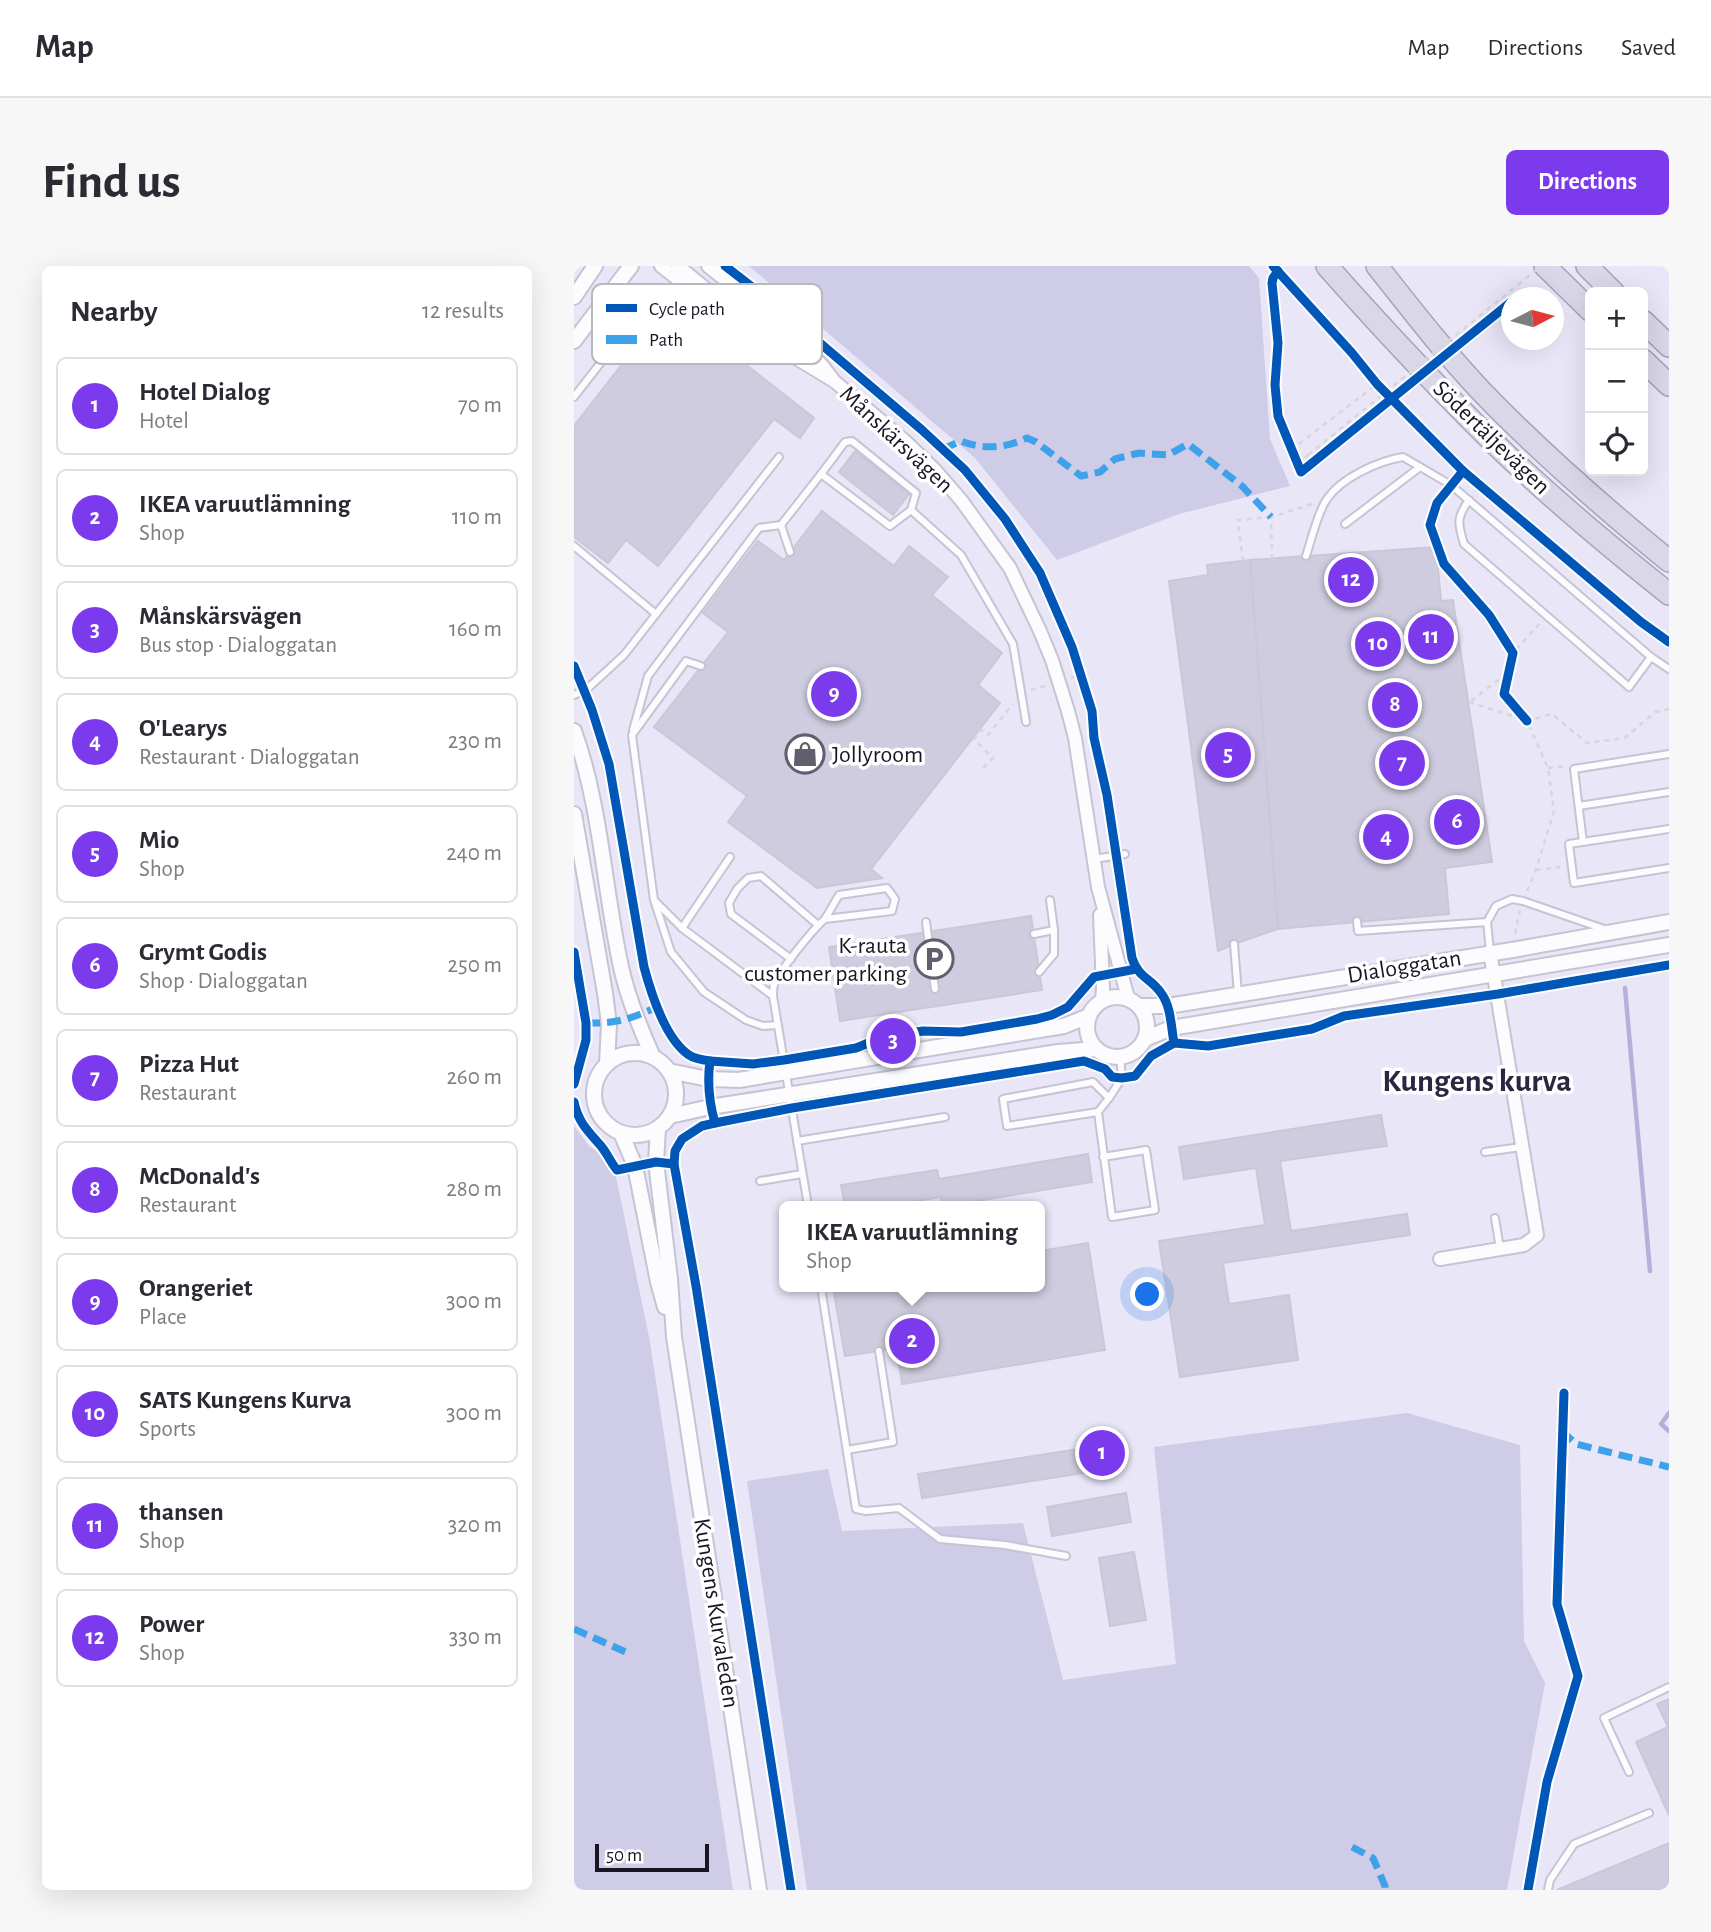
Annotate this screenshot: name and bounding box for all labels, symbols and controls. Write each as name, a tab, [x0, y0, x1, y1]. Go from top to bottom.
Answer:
text: Map	[35, 31, 94, 64]
text: Map	[1407, 36, 1449, 60]
text: Directions	[1487, 36, 1583, 60]
text: Saved	[1621, 36, 1676, 60]
button: Directions	[1506, 150, 1669, 215]
text: Find us	[42, 158, 181, 207]
legend	[592, 284, 822, 364]
north arrow	[1501, 287, 1564, 350]
map controls	[1585, 287, 1648, 476]
button: +	[1585, 287, 1648, 350]
text: Nearby	[70, 297, 158, 327]
text: 12 results	[422, 300, 504, 323]
text: Cycle path	[649, 300, 725, 319]
text: Path	[649, 331, 683, 350]
button: −	[1585, 350, 1648, 413]
street label: Södertäljevägen	[1428, 376, 1554, 499]
text: Hotel Dialog	[139, 379, 270, 405]
street label: Månskärsvägen	[835, 382, 957, 498]
text: 1	[91, 394, 99, 417]
text: 70 m	[458, 394, 502, 417]
text: Hotel	[139, 410, 189, 433]
button: locate	[1585, 413, 1648, 476]
text: IKEA varuutlämning	[139, 491, 351, 517]
text: 2	[90, 506, 100, 529]
text: 110 m	[452, 506, 502, 529]
text: Shop	[139, 522, 185, 545]
pin: 12	[1328, 554, 1374, 606]
text: Månskärsvägen	[139, 603, 302, 629]
pin: 11	[1408, 611, 1454, 663]
text: 3	[90, 618, 100, 641]
text: 160 m	[449, 618, 502, 641]
pin: 10	[1355, 618, 1401, 670]
text: Bus stop · Dialoggatan	[139, 634, 337, 657]
pin: 9	[811, 668, 857, 720]
pin: 8	[1372, 679, 1418, 731]
text: O'Learys	[139, 715, 227, 741]
pin: 5	[1205, 729, 1251, 781]
text: 4	[89, 730, 101, 753]
text: 230 m	[448, 730, 502, 753]
shop icon: Jollyroom	[784, 733, 826, 775]
pin: 7	[1379, 737, 1425, 789]
place label: Jollyroom	[832, 743, 923, 767]
text: Restaurant · Dialoggatan	[139, 746, 360, 769]
pin: 6	[1434, 796, 1480, 848]
pin: 4	[1363, 811, 1409, 863]
text: Mio	[139, 827, 179, 853]
text: 5	[90, 842, 100, 865]
text: 240 m	[446, 842, 502, 865]
text: Shop	[139, 858, 185, 881]
place label: K-rauta customer parking	[744, 934, 907, 986]
parking icon: K-rauta customer parking	[913, 938, 955, 980]
text: Grymt Godis	[139, 939, 267, 965]
street label: Dialoggatan	[1345, 946, 1463, 988]
text: 6	[89, 954, 101, 977]
text: 250 m	[448, 954, 502, 977]
text: Shop · Dialoggatan	[139, 970, 308, 993]
pin: 3	[870, 1015, 916, 1067]
text: Pizza Hut	[139, 1051, 239, 1077]
district label: Kungens kurva	[1382, 1065, 1572, 1097]
text: 7	[90, 1066, 100, 1089]
text: 260 m	[446, 1066, 502, 1089]
text: Restaurant	[139, 1082, 236, 1105]
text: McDonald's	[139, 1163, 260, 1189]
text: 8	[89, 1178, 101, 1201]
text: 280 m	[446, 1178, 502, 1201]
text: Restaurant	[139, 1194, 236, 1217]
popup	[779, 1201, 1045, 1292]
text: IKEA varuutlämning	[806, 1219, 1018, 1245]
text: Shop	[806, 1250, 852, 1273]
text: Orangeriet	[139, 1275, 253, 1301]
your location	[1130, 1277, 1164, 1311]
text: 9	[89, 1290, 101, 1313]
text: 300 m	[446, 1290, 502, 1313]
text: Place	[139, 1306, 187, 1329]
pin: 2	[889, 1315, 935, 1367]
text: SATS Kungens Kurva	[139, 1387, 352, 1413]
text: 10	[85, 1402, 105, 1425]
text: 300 m	[446, 1402, 502, 1425]
text: Sports	[139, 1418, 196, 1441]
pin: 1	[1079, 1427, 1125, 1479]
text: thansen	[139, 1499, 224, 1525]
text: 11	[87, 1514, 103, 1537]
text: 320 m	[448, 1514, 502, 1537]
street label: Kungens Kurvaleden	[689, 1517, 743, 1710]
text: Shop	[139, 1530, 185, 1553]
text: Power	[139, 1611, 204, 1637]
text: 12	[85, 1626, 105, 1649]
text: 330 m	[449, 1626, 502, 1649]
text: Shop	[139, 1642, 185, 1665]
scale bar	[595, 1841, 709, 1873]
text: 50 m	[606, 1846, 642, 1865]

